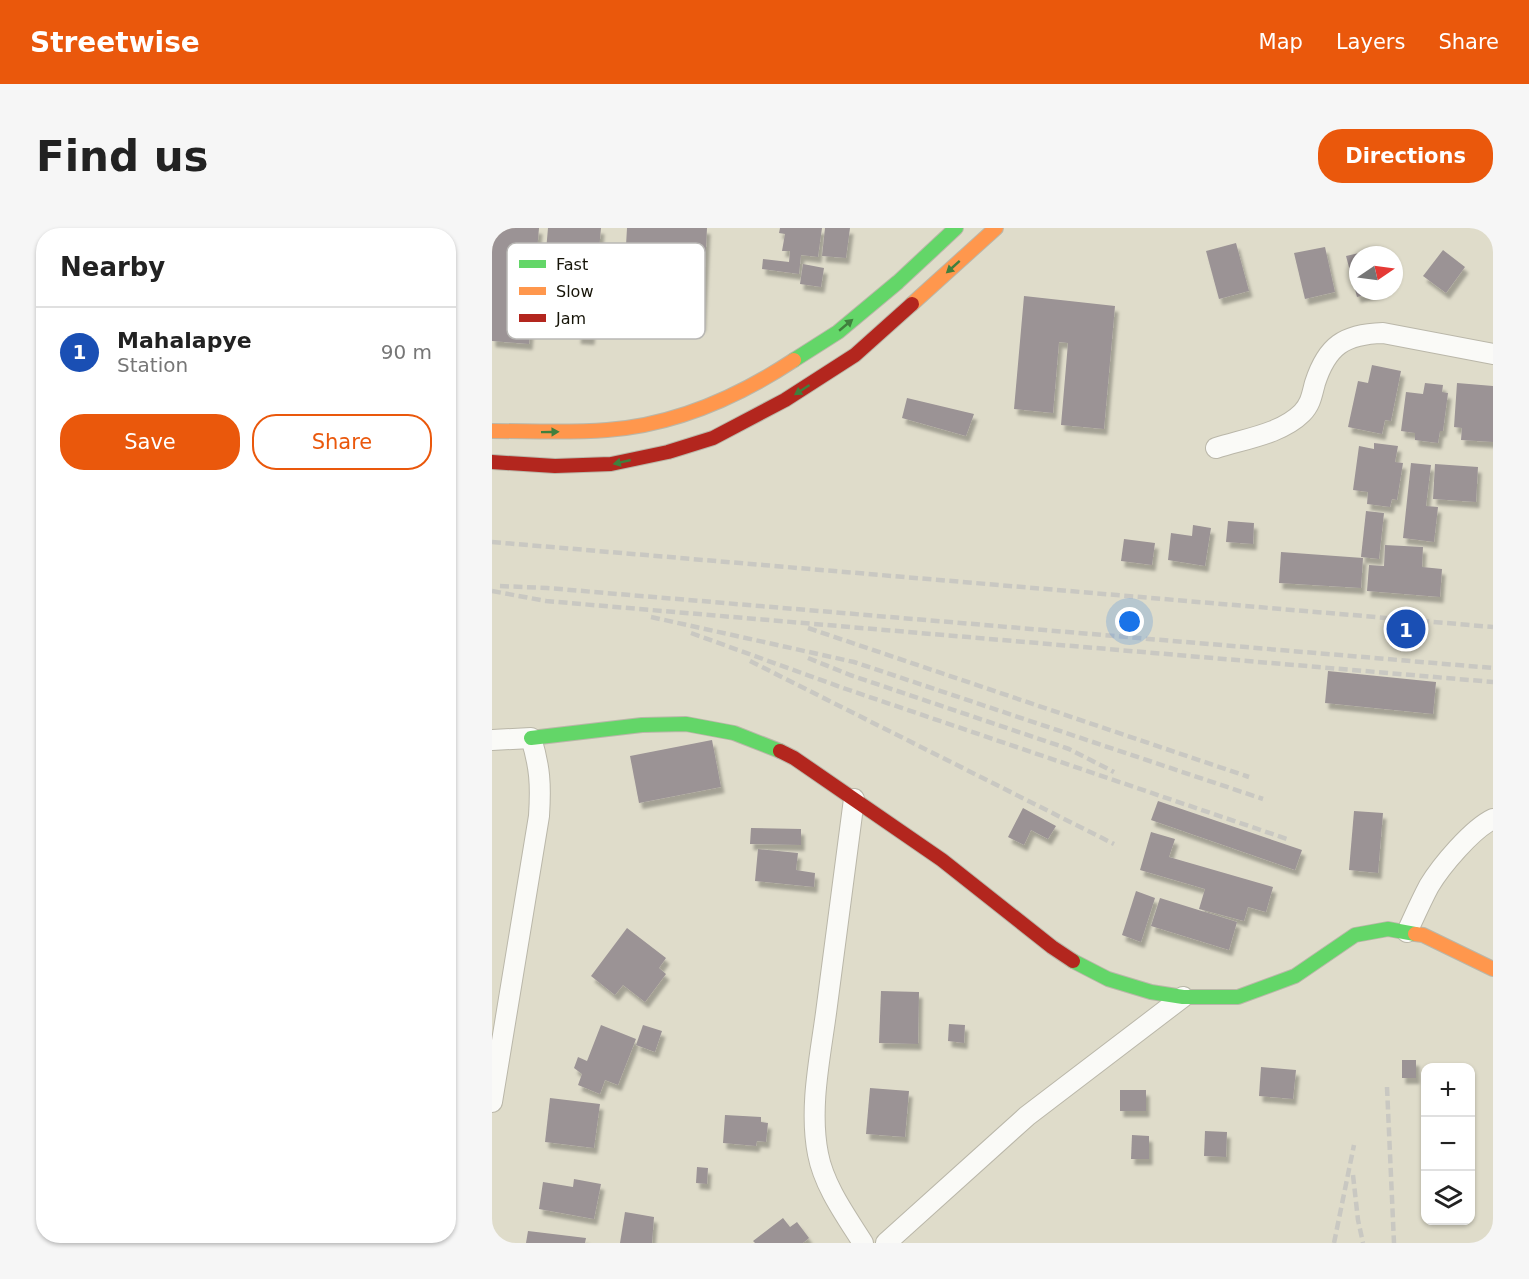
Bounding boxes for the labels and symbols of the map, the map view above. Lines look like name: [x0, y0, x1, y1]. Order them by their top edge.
legend: [507, 243, 705, 339]
north arrow: [1349, 246, 1403, 300]
text: Fast: [556, 255, 588, 274]
one-way arrow: [945, 260, 960, 274]
text: Slow: [556, 282, 593, 301]
text: Jam: [555, 309, 586, 328]
one-way arrow: [838, 319, 854, 332]
one-way arrow: [794, 384, 810, 396]
one-way arrow: [541, 427, 560, 437]
one-way arrow: [612, 458, 631, 467]
pin: 1: [1386, 606, 1426, 652]
your location: [1115, 607, 1144, 636]

